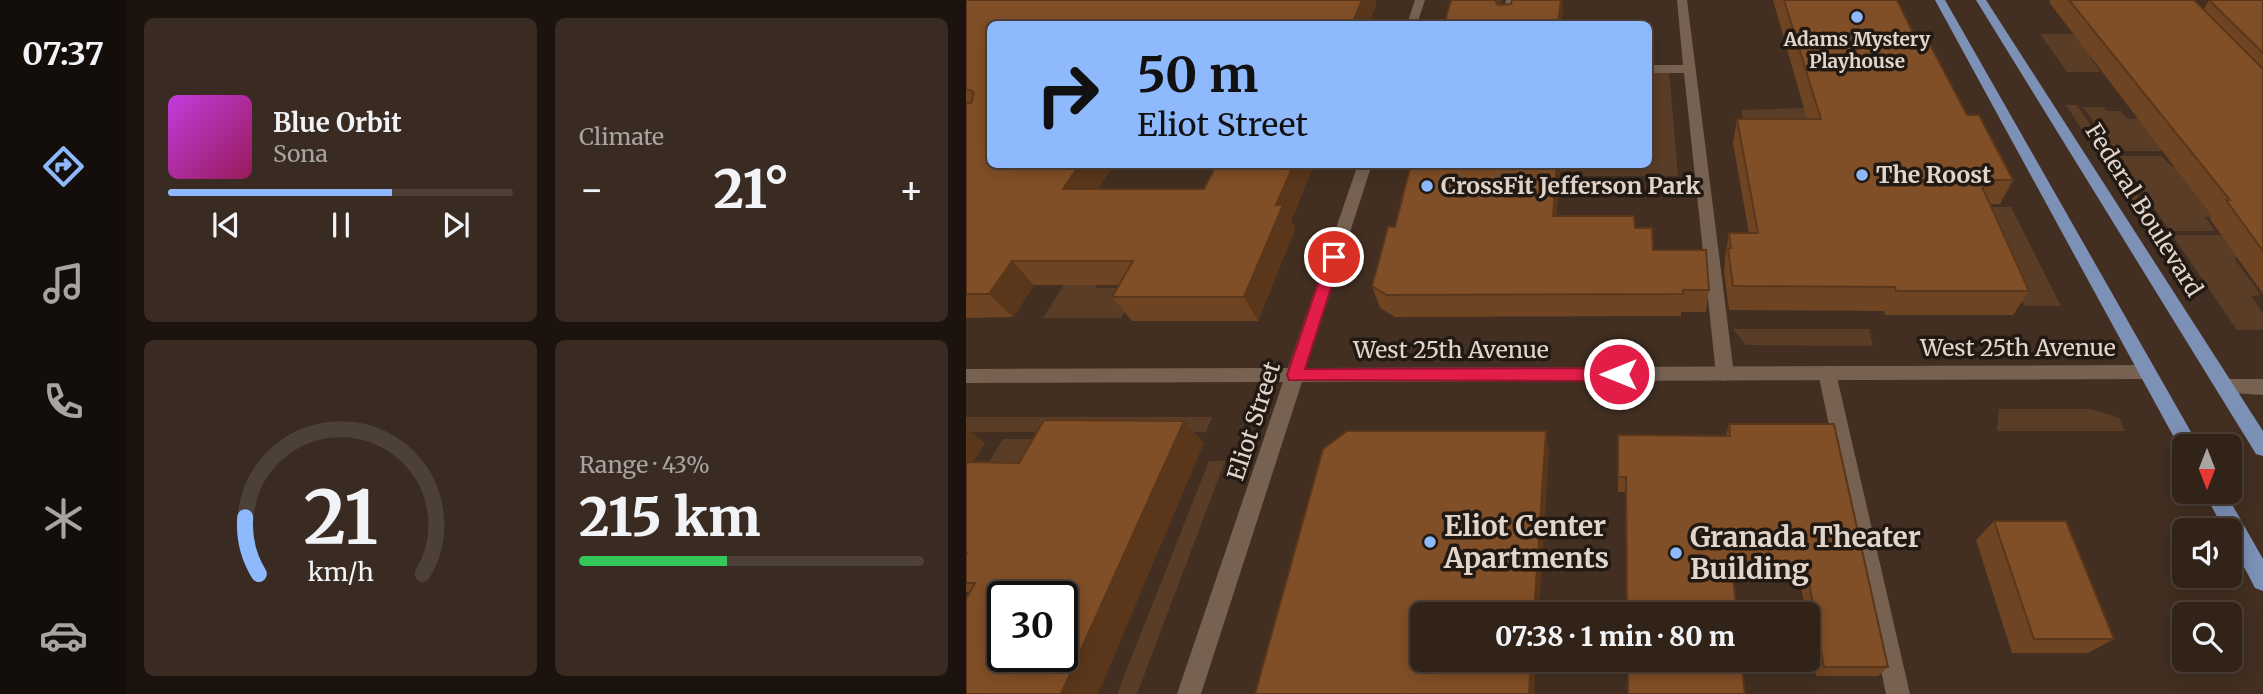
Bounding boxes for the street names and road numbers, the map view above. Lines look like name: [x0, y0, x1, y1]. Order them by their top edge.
street label: Federal Boulevard: [2080, 118, 2209, 302]
street label: West 25th Avenue: [1919, 333, 2116, 362]
street label: West 25th Avenue: [1352, 335, 1549, 364]
street label: Eliot Street: [1221, 358, 1286, 484]

